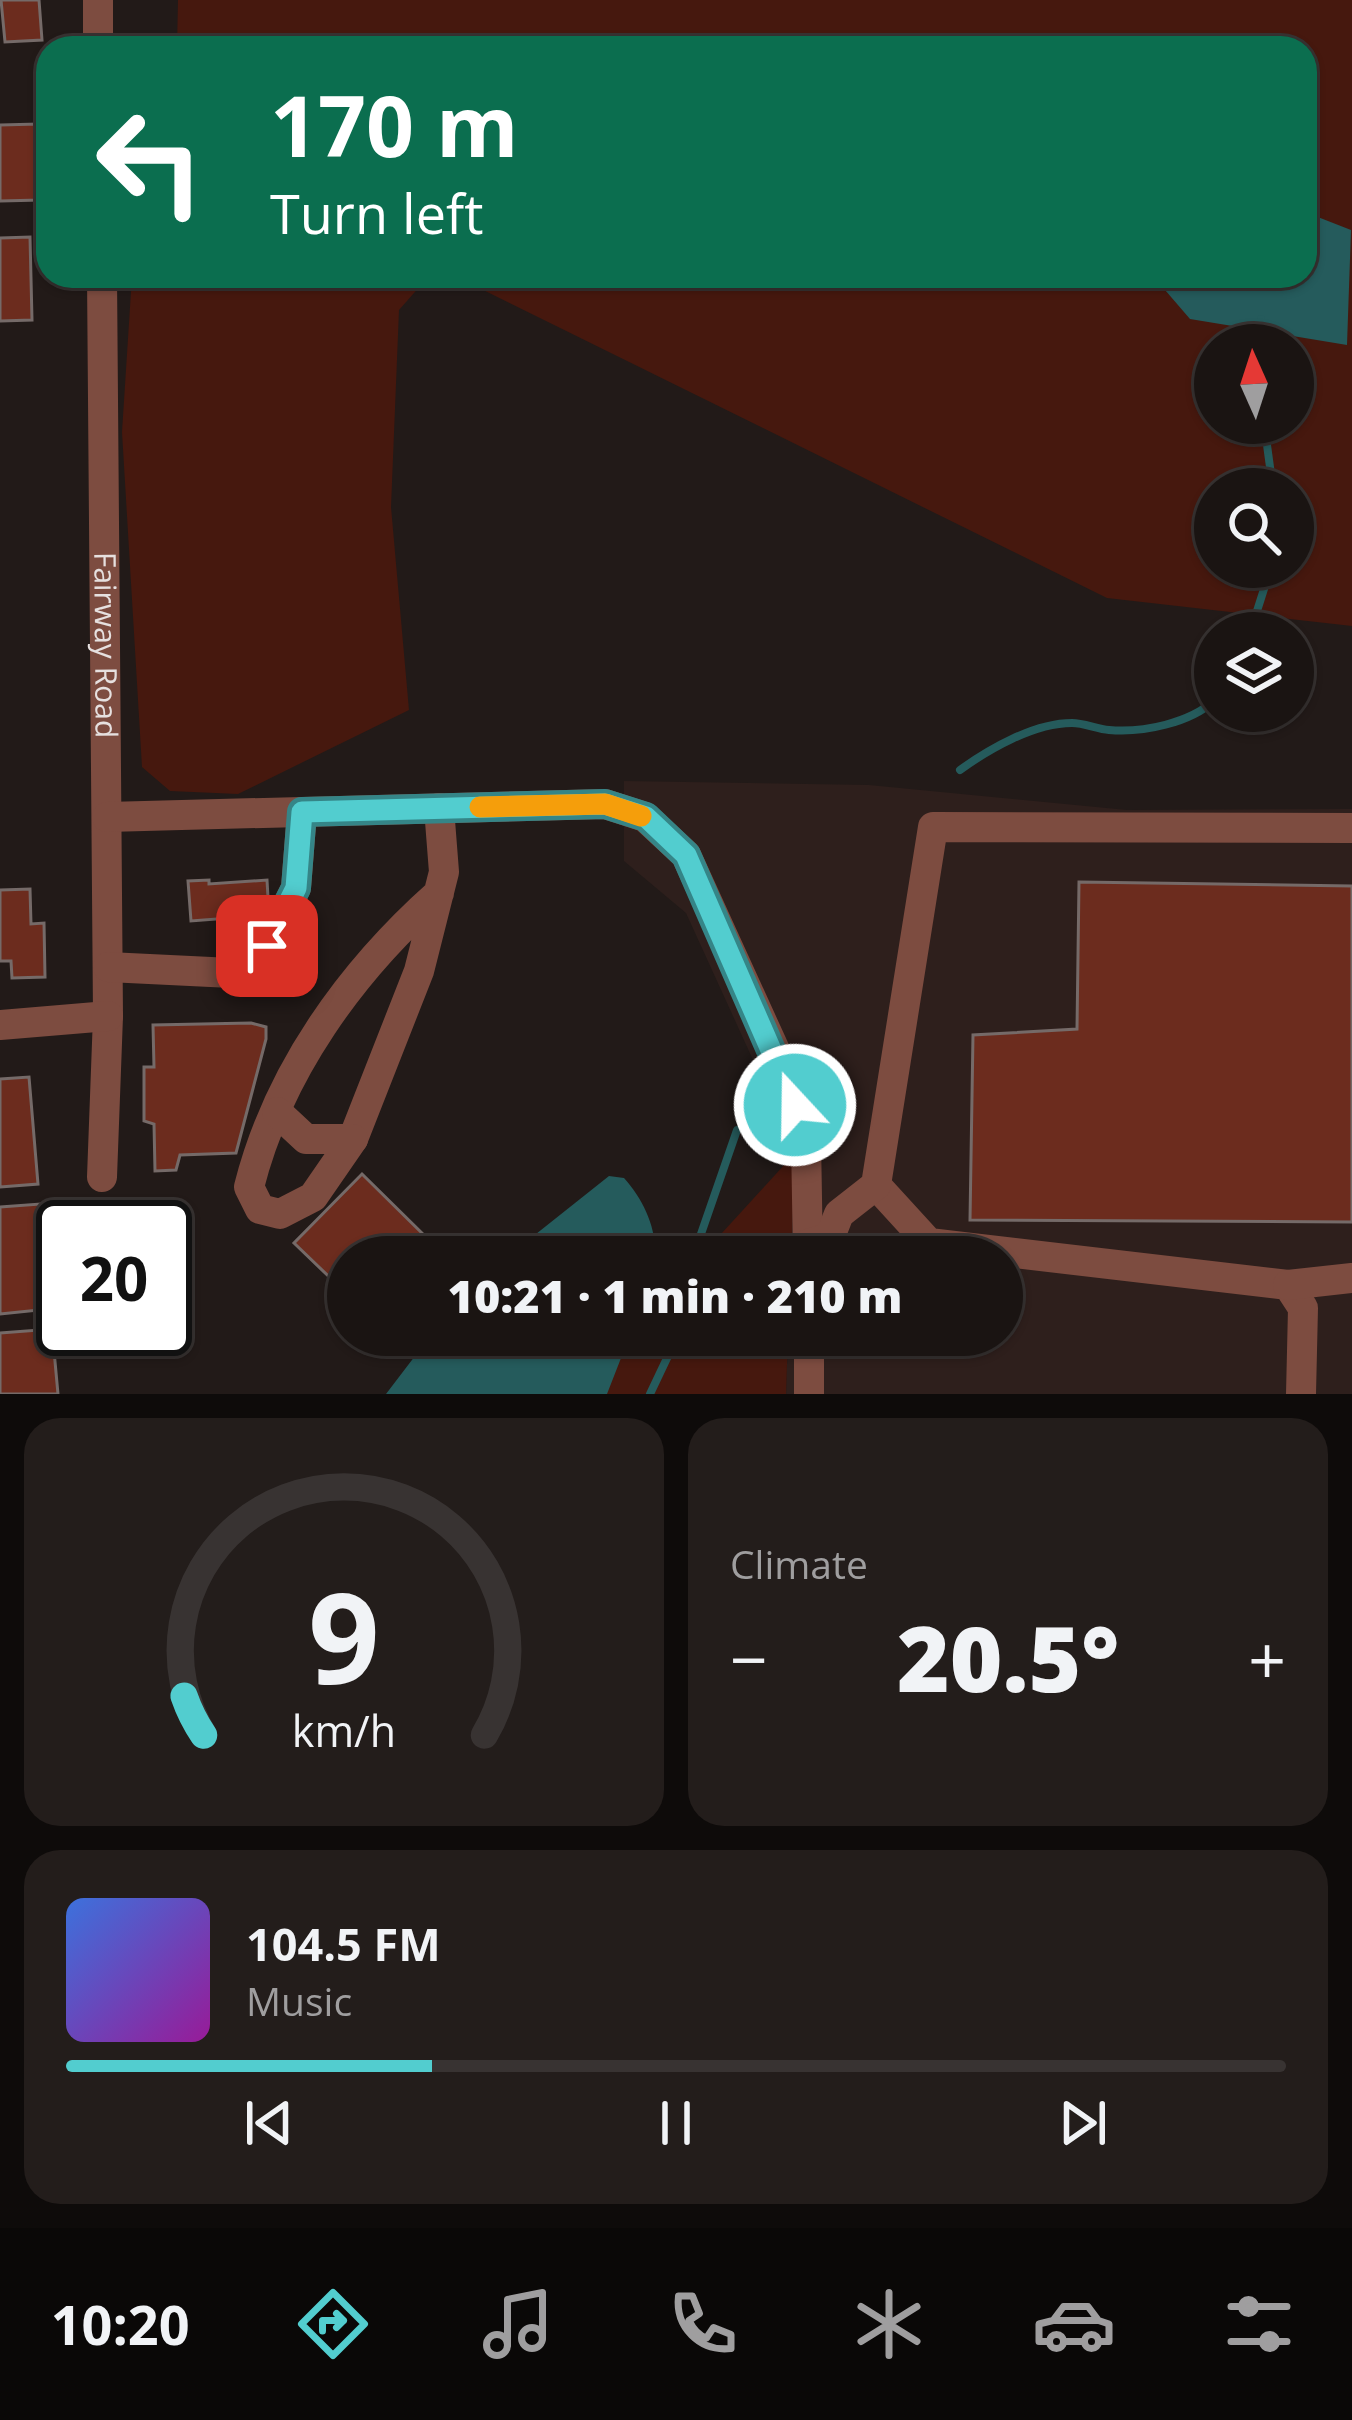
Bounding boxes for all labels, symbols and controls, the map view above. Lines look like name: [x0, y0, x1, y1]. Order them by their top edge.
text: 170 m: [270, 67, 518, 182]
icon: left: [72, 84, 228, 240]
text: Turn left: [270, 176, 483, 250]
north arrow: [1194, 324, 1314, 444]
map controls: [1194, 324, 1314, 732]
button: search: [1194, 468, 1314, 588]
street label: Fairway Road: [85, 552, 128, 738]
button: layers: [1194, 612, 1314, 732]
pin: [216, 895, 318, 997]
icon: arrive: [234, 913, 300, 979]
position arrow: [732, 1042, 858, 1168]
speed limit sign: 20: [36, 1200, 192, 1356]
text: 10:21 · 1 min · 210 m: [448, 1265, 902, 1326]
text: Climate: [730, 1537, 868, 1590]
text: 9: [308, 1551, 380, 1721]
text: 20.5°: [897, 1596, 1119, 1718]
text: −: [730, 1613, 768, 1703]
text: +: [1248, 1613, 1286, 1703]
text: km/h: [292, 1701, 396, 1760]
text: 104.5 FM: [246, 1913, 441, 1974]
text: Music: [246, 1974, 352, 2027]
icon: previous: [236, 2090, 302, 2156]
icon: pause: [643, 2090, 709, 2156]
icon: next: [1050, 2090, 1116, 2156]
icon: directions: [291, 2282, 375, 2366]
icon: music: [476, 2282, 560, 2366]
icon: phone: [661, 2282, 745, 2366]
icon: climate: [847, 2282, 931, 2366]
icon: car: [1032, 2282, 1116, 2366]
icon: filters: [1217, 2282, 1301, 2366]
text: 10:20: [51, 2287, 190, 2361]

